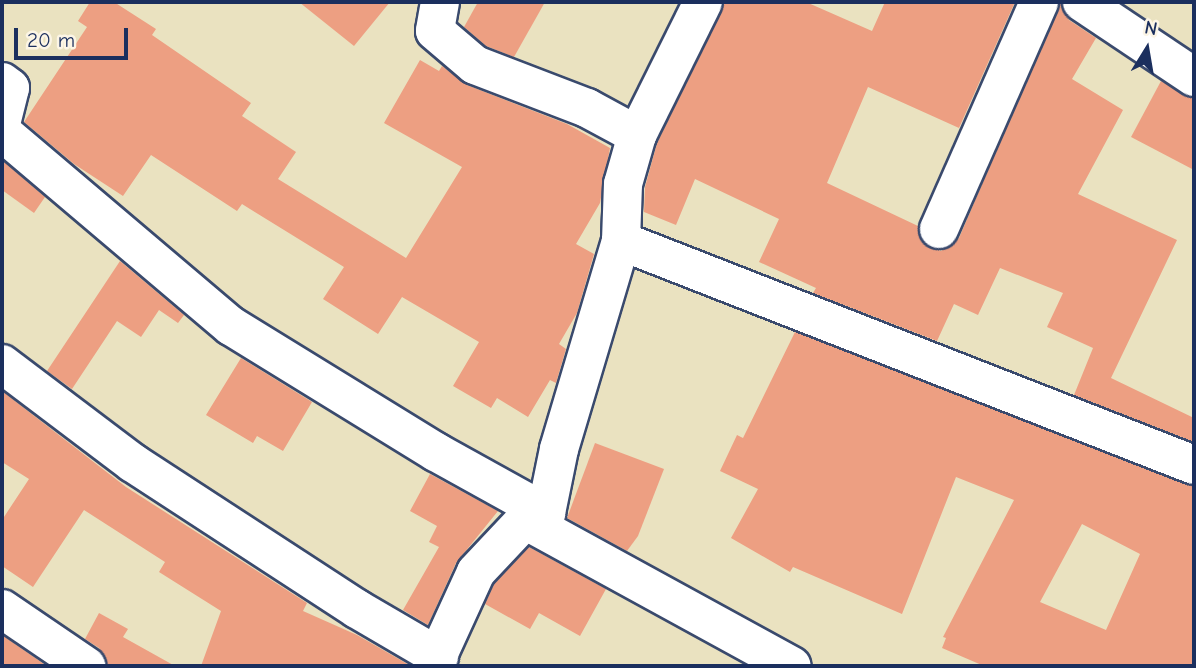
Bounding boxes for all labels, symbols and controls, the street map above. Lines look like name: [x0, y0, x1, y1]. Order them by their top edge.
scale bar: [18, 14, 131, 58]
north arrow: [1112, 14, 1182, 84]
text: N: [1143, 16, 1159, 40]
text: 20 m: [27, 28, 75, 52]

